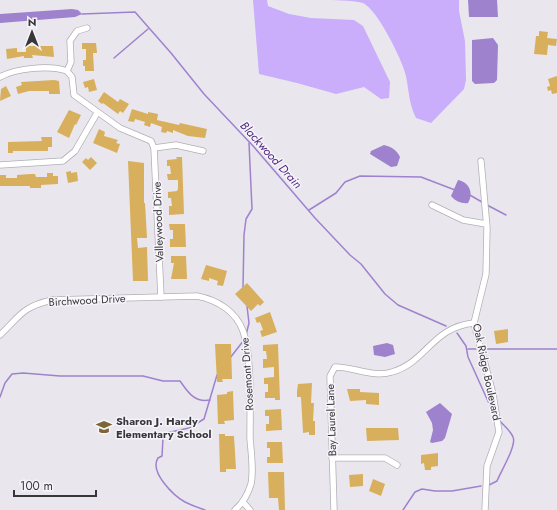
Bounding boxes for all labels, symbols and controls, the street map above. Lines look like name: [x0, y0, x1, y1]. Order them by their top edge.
north arrow: [12, 12, 52, 52]
text: N: [28, 14, 36, 30]
water label: Blackwood Drain: [236, 117, 306, 193]
street label: Valleywood Drive: [149, 181, 167, 263]
street label: Birchwood Drive: [48, 290, 126, 310]
street label: Oak Ridge Boulevard: [469, 322, 505, 422]
street label: Rosemont Drive: [236, 337, 258, 411]
street label: Bay Laurel Lane: [322, 383, 340, 456]
place label: Sharon J. Hardy Elementary School: [116, 413, 211, 442]
school or university icon: Sharon J. Hardy Elementary School: [95, 418, 113, 436]
scale bar: [14, 472, 96, 498]
text: 100 m: [20, 477, 53, 495]

